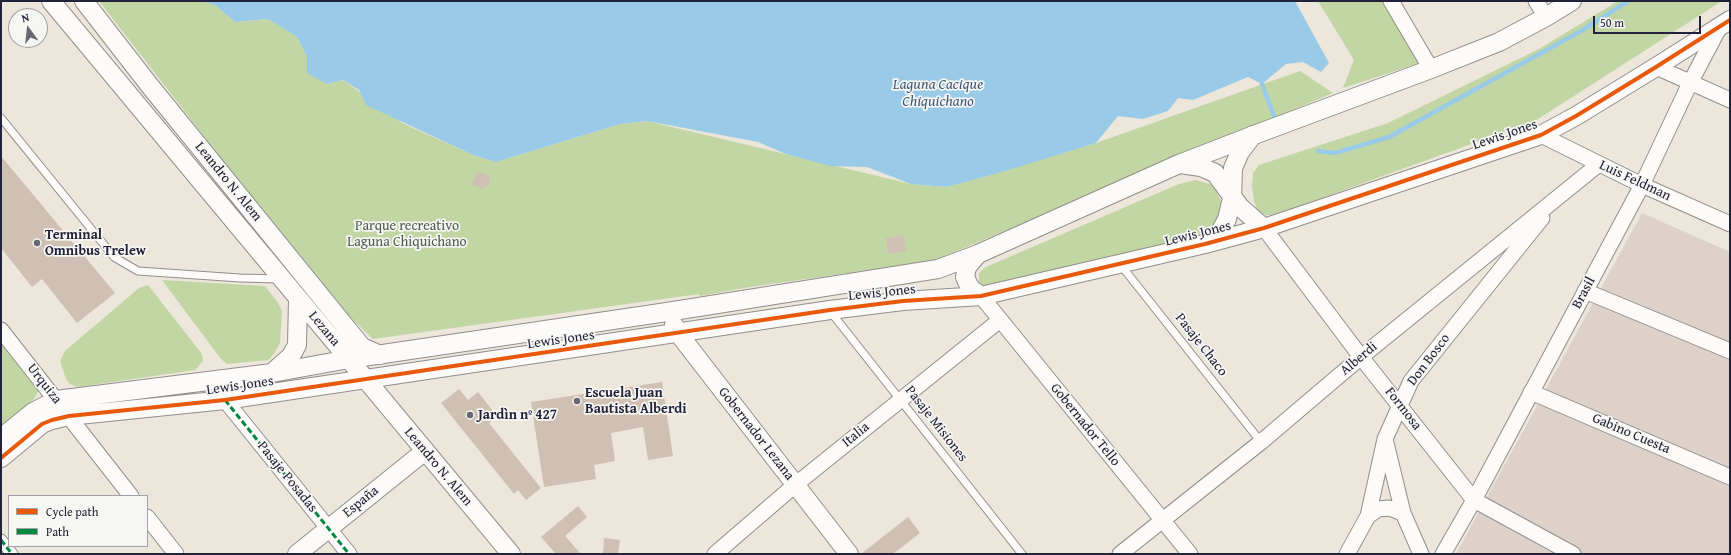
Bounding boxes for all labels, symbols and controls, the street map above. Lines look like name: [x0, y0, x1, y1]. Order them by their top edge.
north arrow: [8, 8, 48, 48]
scale bar: [1595, 8, 1703, 34]
text: N: [20, 9, 31, 26]
text: 50 m: [1600, 14, 1624, 31]
water label: Laguna Cacique Chiquichano: [893, 76, 983, 111]
street label: Lewis Jones: [1470, 116, 1540, 154]
street label: Leandro N. Alem: [191, 139, 265, 225]
street label: Luis Feldman: [1596, 157, 1674, 205]
park label: Parque recreativo Laguna Chiquichano: [347, 218, 467, 250]
street label: Lewis Jones: [1163, 218, 1233, 250]
place label: Terminal Omnibus Trelew: [45, 227, 146, 260]
marker: Terminal Omnibus Trelew: [32, 238, 42, 248]
street label: Brasil: [1569, 274, 1599, 312]
street label: Lewis Jones: [848, 281, 916, 305]
street label: Lezana: [305, 308, 343, 350]
street label: Pasaje Chaco: [1171, 310, 1231, 380]
street label: Lewis Jones: [526, 327, 596, 353]
street label: Don Bosco: [1404, 331, 1454, 389]
street label: Alberdi: [1337, 339, 1381, 379]
street label: Urquiza: [23, 361, 65, 407]
street label: Lewis Jones: [205, 373, 275, 399]
street label: Gobernador Tello: [1046, 380, 1124, 470]
street label: Pasaje Misiones: [901, 383, 971, 465]
street label: Gobernador Lezana: [714, 384, 798, 484]
street label: Formosa: [1381, 384, 1425, 434]
place label: Escuela Juan Bautista Alberdi: [585, 385, 687, 418]
marker: Escuela Juan Bautista Alberdi: [572, 396, 582, 406]
place label: Jardìn nº 427: [478, 407, 557, 423]
marker: Jardìn nº 427: [465, 410, 475, 420]
street label: Gabino Cuesta: [1590, 410, 1672, 458]
street label: Italia: [839, 419, 873, 451]
street label: Leandro N. Alem: [400, 424, 476, 510]
street label: Pasaje Posadas: [253, 438, 321, 516]
street label: España: [340, 482, 382, 522]
legend: [8, 495, 148, 547]
text: Cycle path: [46, 503, 98, 520]
text: Path: [46, 523, 69, 540]

